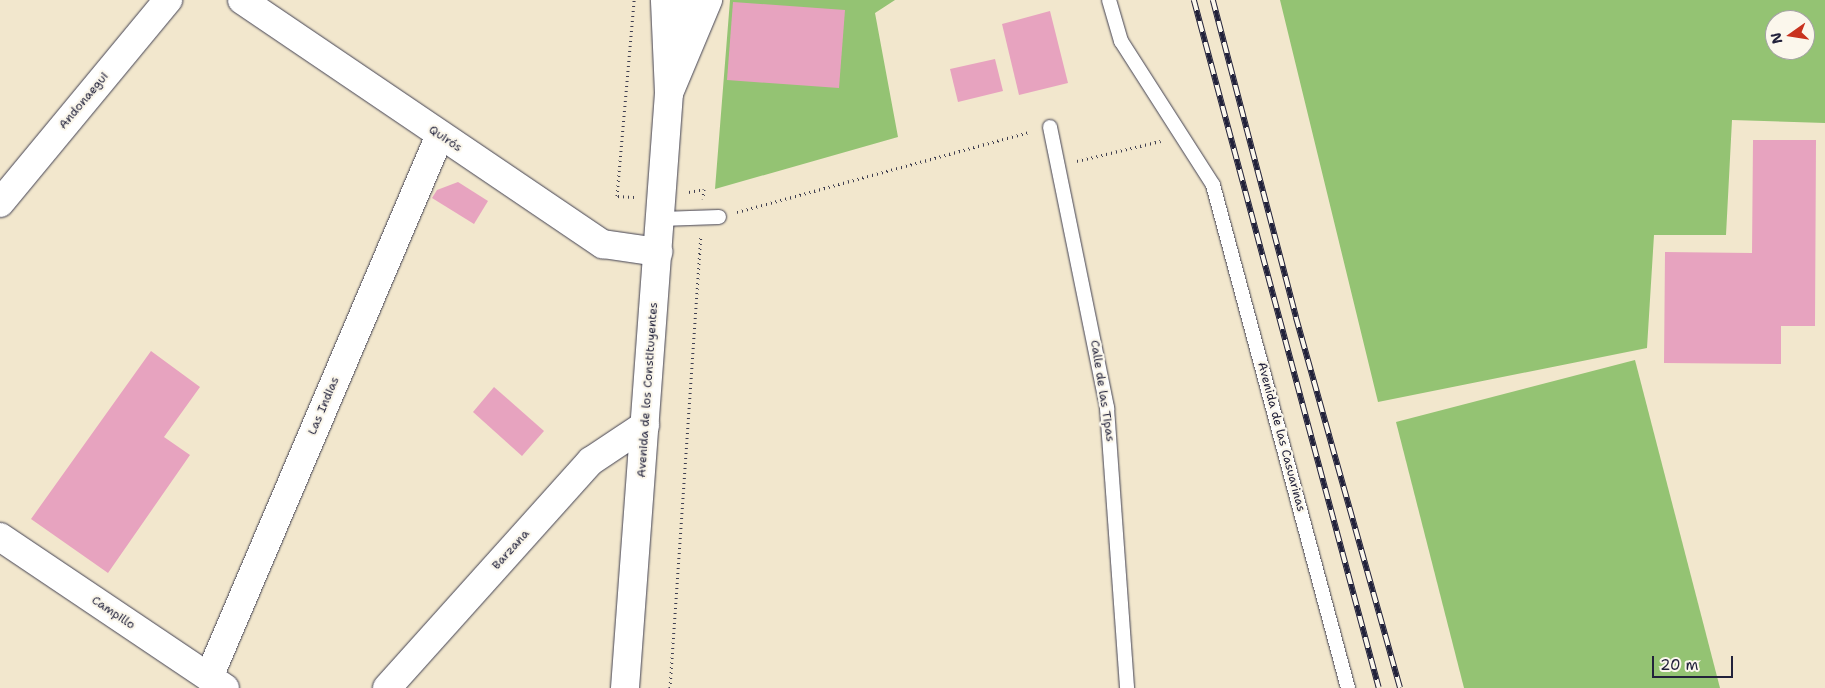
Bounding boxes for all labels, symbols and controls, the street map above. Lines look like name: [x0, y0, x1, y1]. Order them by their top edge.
north arrow: [1765, 10, 1815, 60]
text: N: [1766, 31, 1786, 46]
street label: Andonaegui: [56, 70, 112, 132]
street label: Quirós: [426, 123, 464, 155]
street label: Avenida de los Constituyentes: [635, 302, 661, 478]
street label: Calle de las Tipas: [1087, 339, 1117, 443]
street label: Avenida de las Casuarinas: [1254, 361, 1308, 513]
street label: Las Indias: [305, 375, 343, 437]
street label: Barzana: [489, 527, 533, 573]
street label: Campillo: [89, 593, 137, 633]
scale bar: [1655, 646, 1736, 678]
text: 20 m: [1660, 655, 1699, 675]

